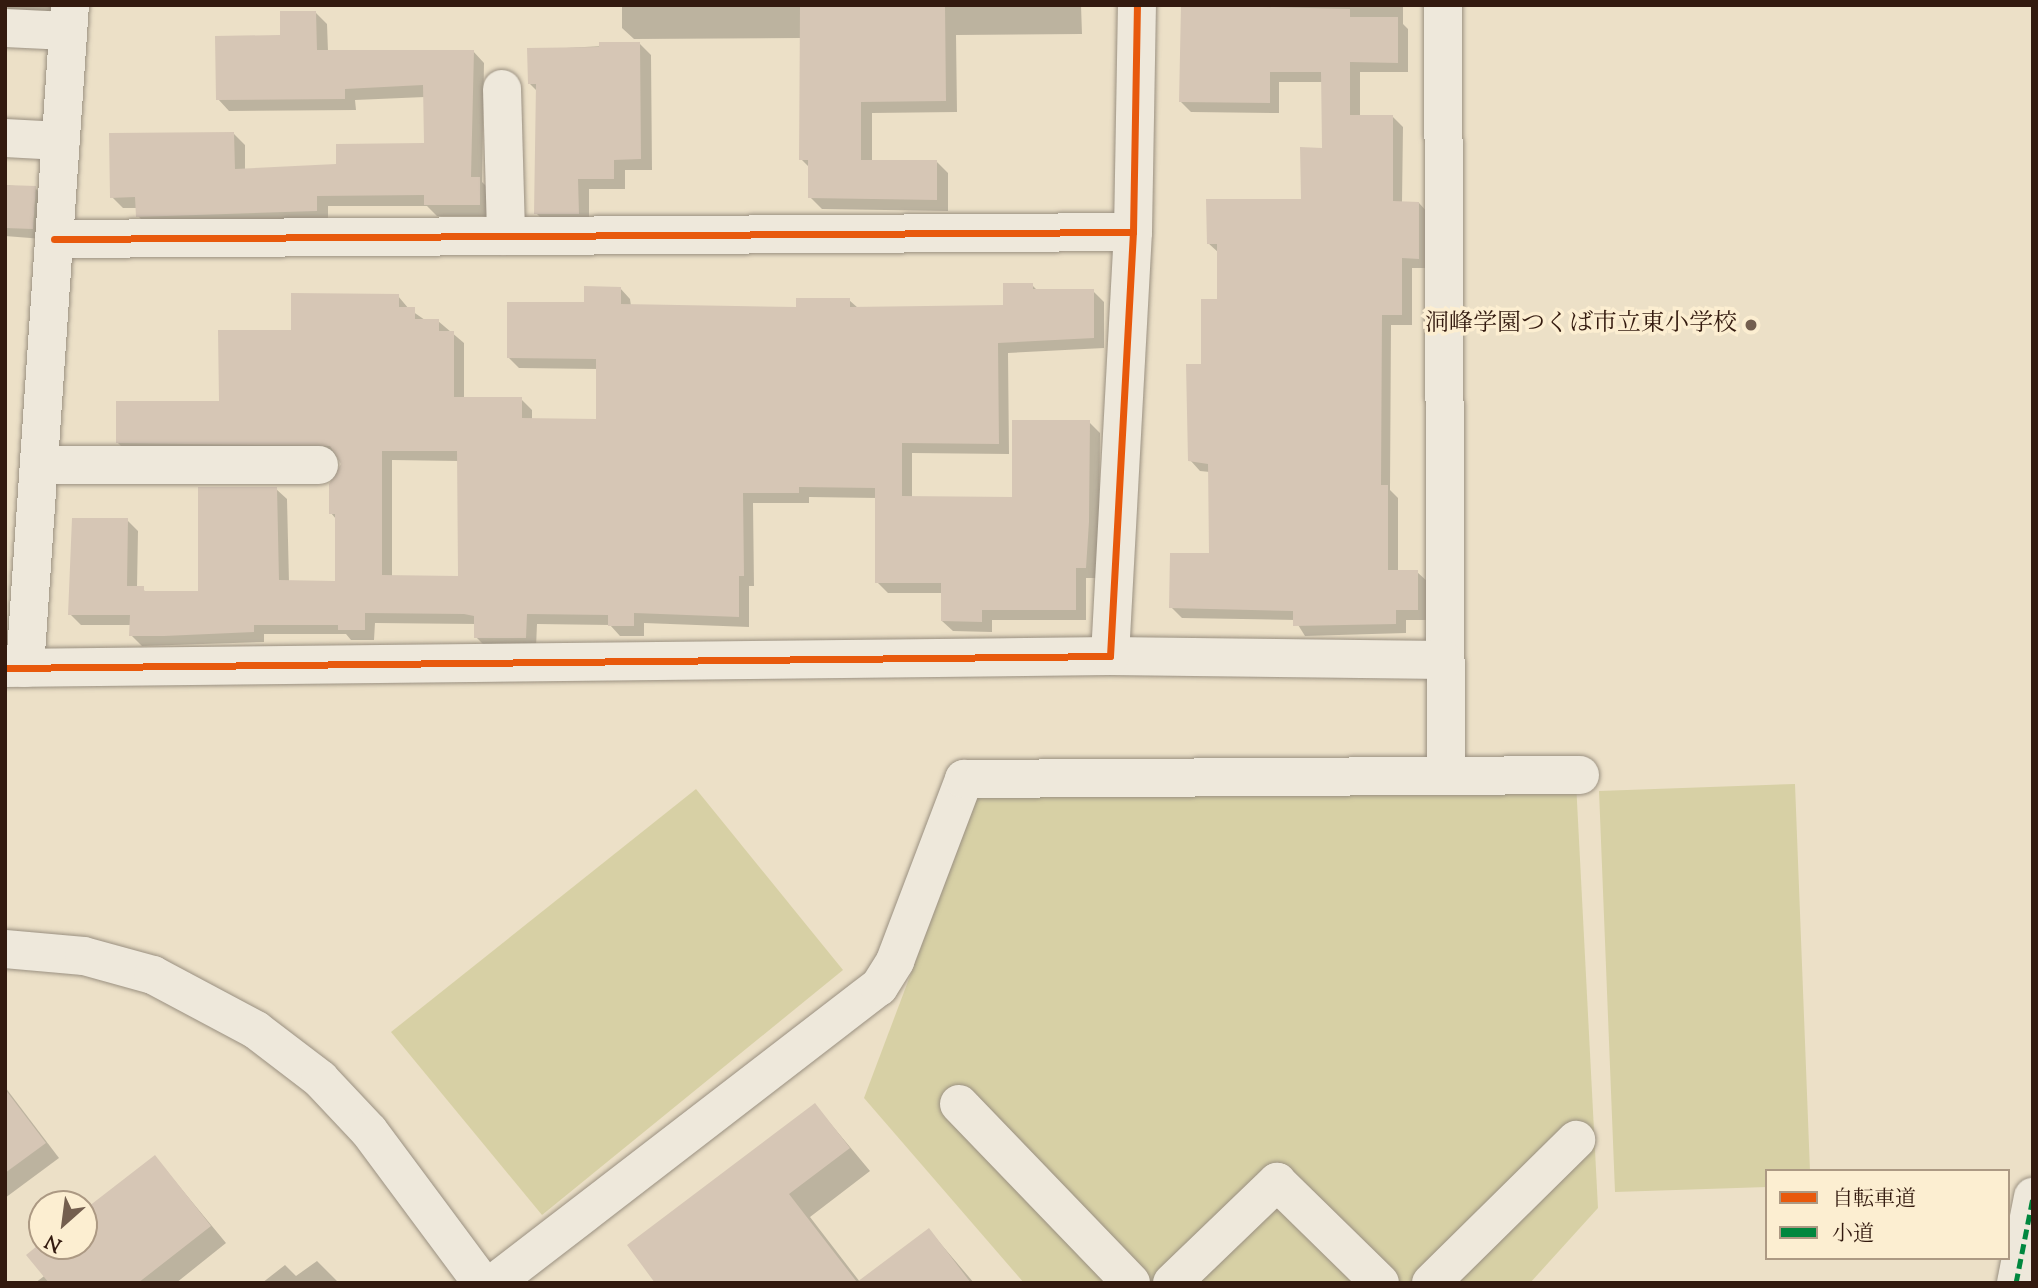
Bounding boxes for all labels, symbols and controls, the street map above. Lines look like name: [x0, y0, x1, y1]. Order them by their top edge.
place label: 洞峰学園つくば市立東小学校: [1425, 311, 1737, 339]
marker: 洞峰学園つくば市立東小学校: [1743, 317, 1759, 333]
legend: [1765, 1169, 2010, 1260]
text: 自転車道: [1832, 1185, 1916, 1215]
north arrow: [28, 1190, 98, 1260]
text: 小道: [1832, 1220, 1874, 1250]
text: N: [41, 1227, 67, 1258]

